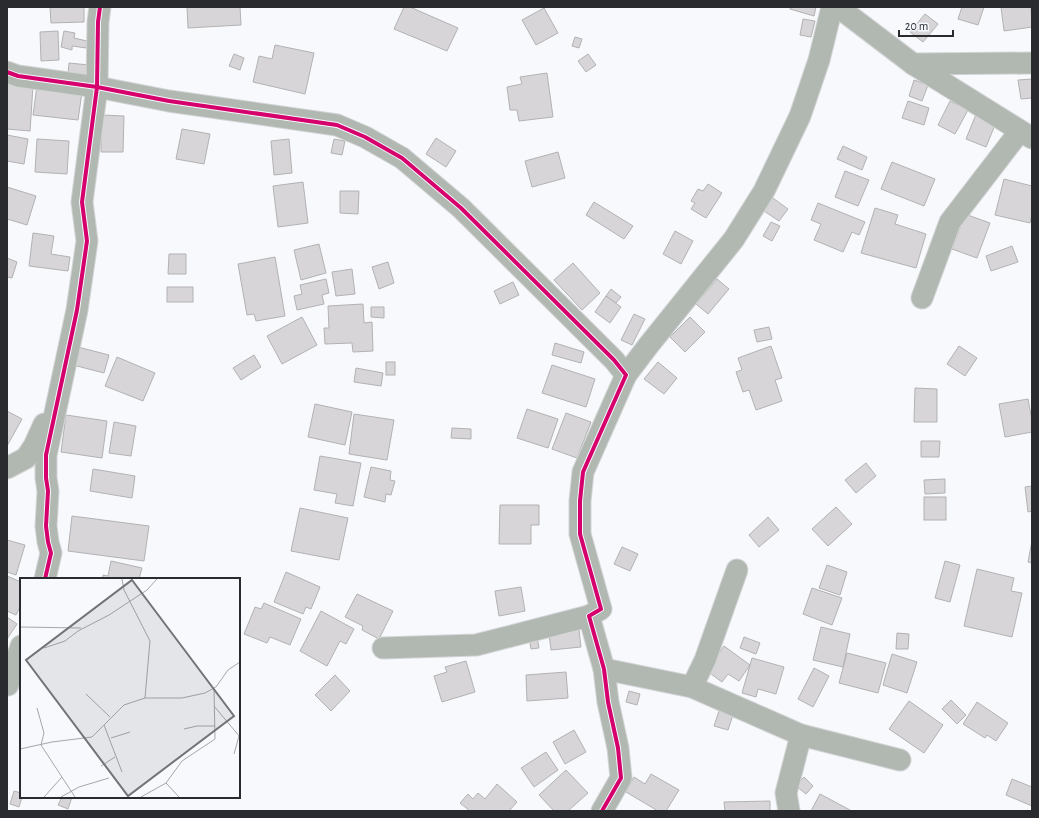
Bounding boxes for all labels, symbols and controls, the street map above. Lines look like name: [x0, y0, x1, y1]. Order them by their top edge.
scale bar: [899, 12, 953, 38]
text: 20 m: [905, 20, 928, 32]
inset map: [20, 578, 240, 798]

